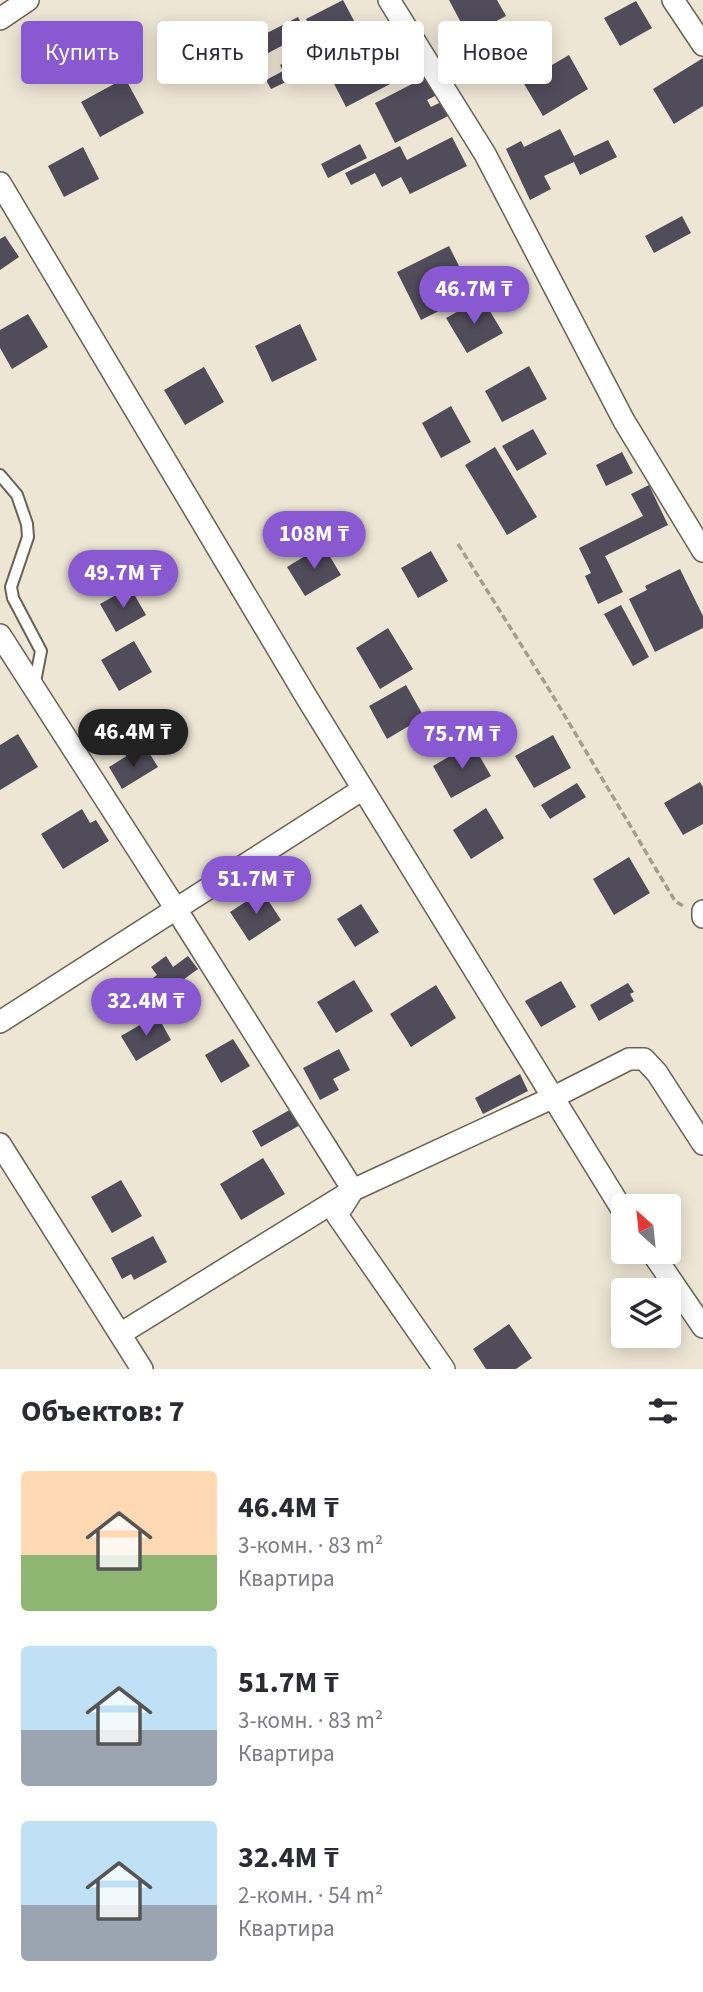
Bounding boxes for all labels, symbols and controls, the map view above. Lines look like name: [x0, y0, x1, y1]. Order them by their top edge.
chip: Купить: [21, 21, 143, 84]
chip: Снять: [157, 21, 268, 84]
chip: Фильтры: [282, 21, 424, 84]
chip: Новое: [438, 21, 552, 84]
pin: 46.7M ₸: [409, 266, 539, 326]
text: 46.7M ₸: [435, 272, 513, 305]
pin: 108M ₸: [257, 512, 371, 571]
text: 108M ₸: [279, 517, 349, 550]
pin: 49.7M ₸: [58, 550, 188, 610]
text: 49.7M ₸: [84, 556, 162, 589]
pin: 46.4M ₸: [68, 710, 198, 769]
pin: 75.7M ₸: [397, 712, 527, 771]
text: 46.4M ₸: [94, 715, 172, 748]
text: 75.7M ₸: [423, 717, 501, 750]
pin: 51.7M ₸: [191, 856, 321, 916]
text: 51.7M ₸: [217, 862, 295, 895]
pin: 32.4M ₸: [81, 978, 211, 1038]
text: 32.4M ₸: [107, 984, 185, 1017]
north arrow: [611, 1194, 681, 1264]
map controls: [611, 1194, 681, 1348]
button: layers: [611, 1278, 681, 1348]
text: Объектов: 7: [21, 1390, 185, 1433]
icon: filters: [644, 1392, 682, 1430]
text: 46.4M ₸: [238, 1486, 339, 1529]
icon: home: [77, 1499, 161, 1583]
text: 3-комн. · 83 m²: [238, 1529, 383, 1562]
text: Квартира: [238, 1562, 335, 1595]
text: 51.7M ₸: [238, 1661, 339, 1704]
icon: home: [77, 1674, 161, 1758]
text: 3-комн. · 83 m²: [238, 1704, 383, 1737]
text: Квартира: [238, 1737, 335, 1770]
text: 32.4M ₸: [238, 1836, 339, 1879]
icon: home: [77, 1849, 161, 1933]
text: 2-комн. · 54 m²: [238, 1879, 383, 1912]
text: Квартира: [238, 1912, 335, 1945]

